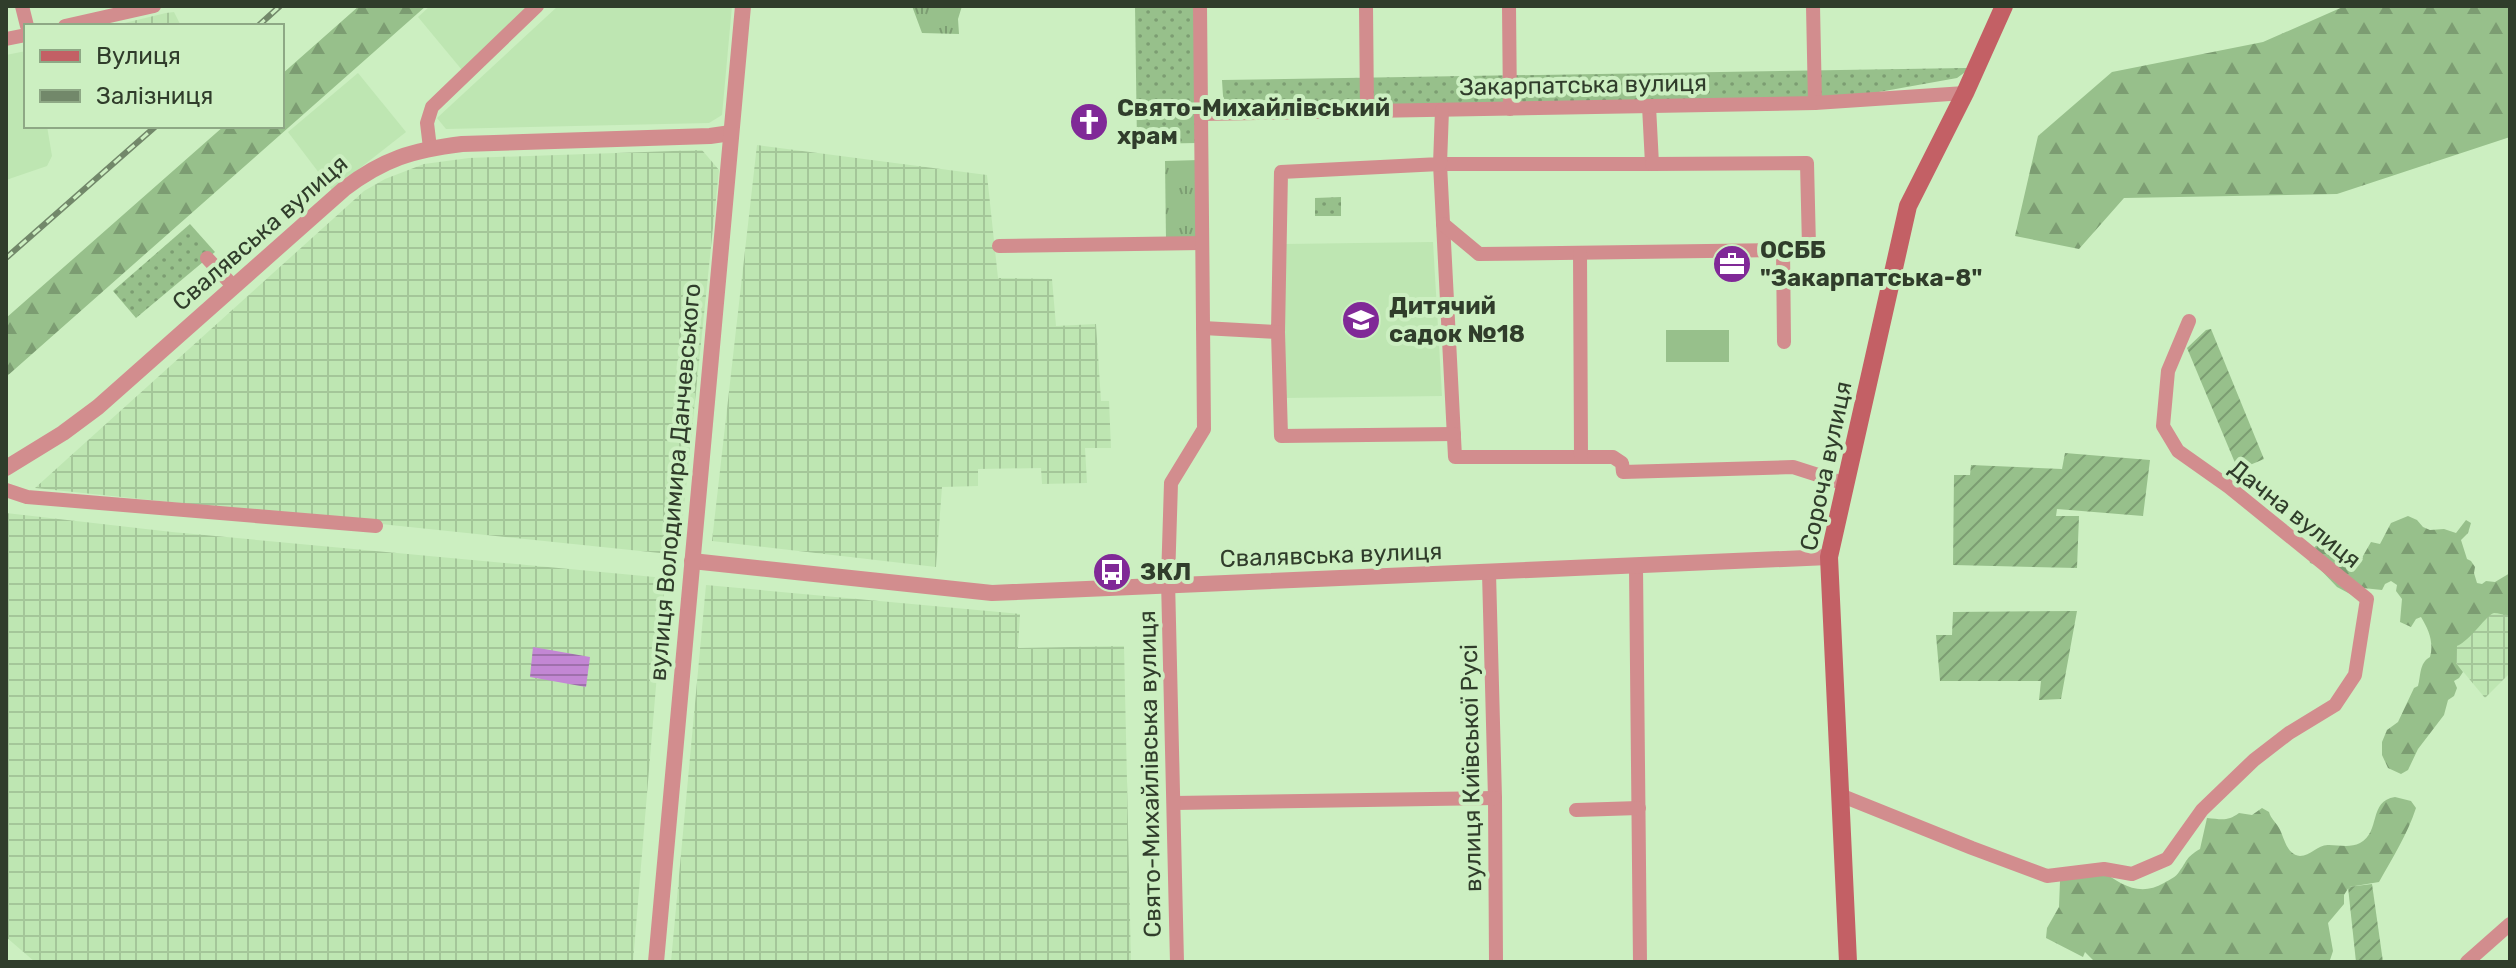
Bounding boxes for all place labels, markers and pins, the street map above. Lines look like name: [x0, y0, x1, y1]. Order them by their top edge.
place label: Свято-Михайлівський храм: [1117, 94, 1390, 150]
church icon: Свято-Михайлівський храм: [1068, 101, 1110, 143]
place label: ОСББ "Закарпатська-8": [1760, 236, 1982, 292]
office icon: ОСББ "Закарпатська-8": [1711, 243, 1753, 285]
place label: Дитячий садок №18: [1389, 292, 1525, 348]
school or university icon: Дитячий садок №18: [1340, 299, 1382, 341]
bus stop icon: ЗКЛ: [1091, 551, 1133, 593]
place label: ЗКЛ: [1140, 558, 1191, 586]

